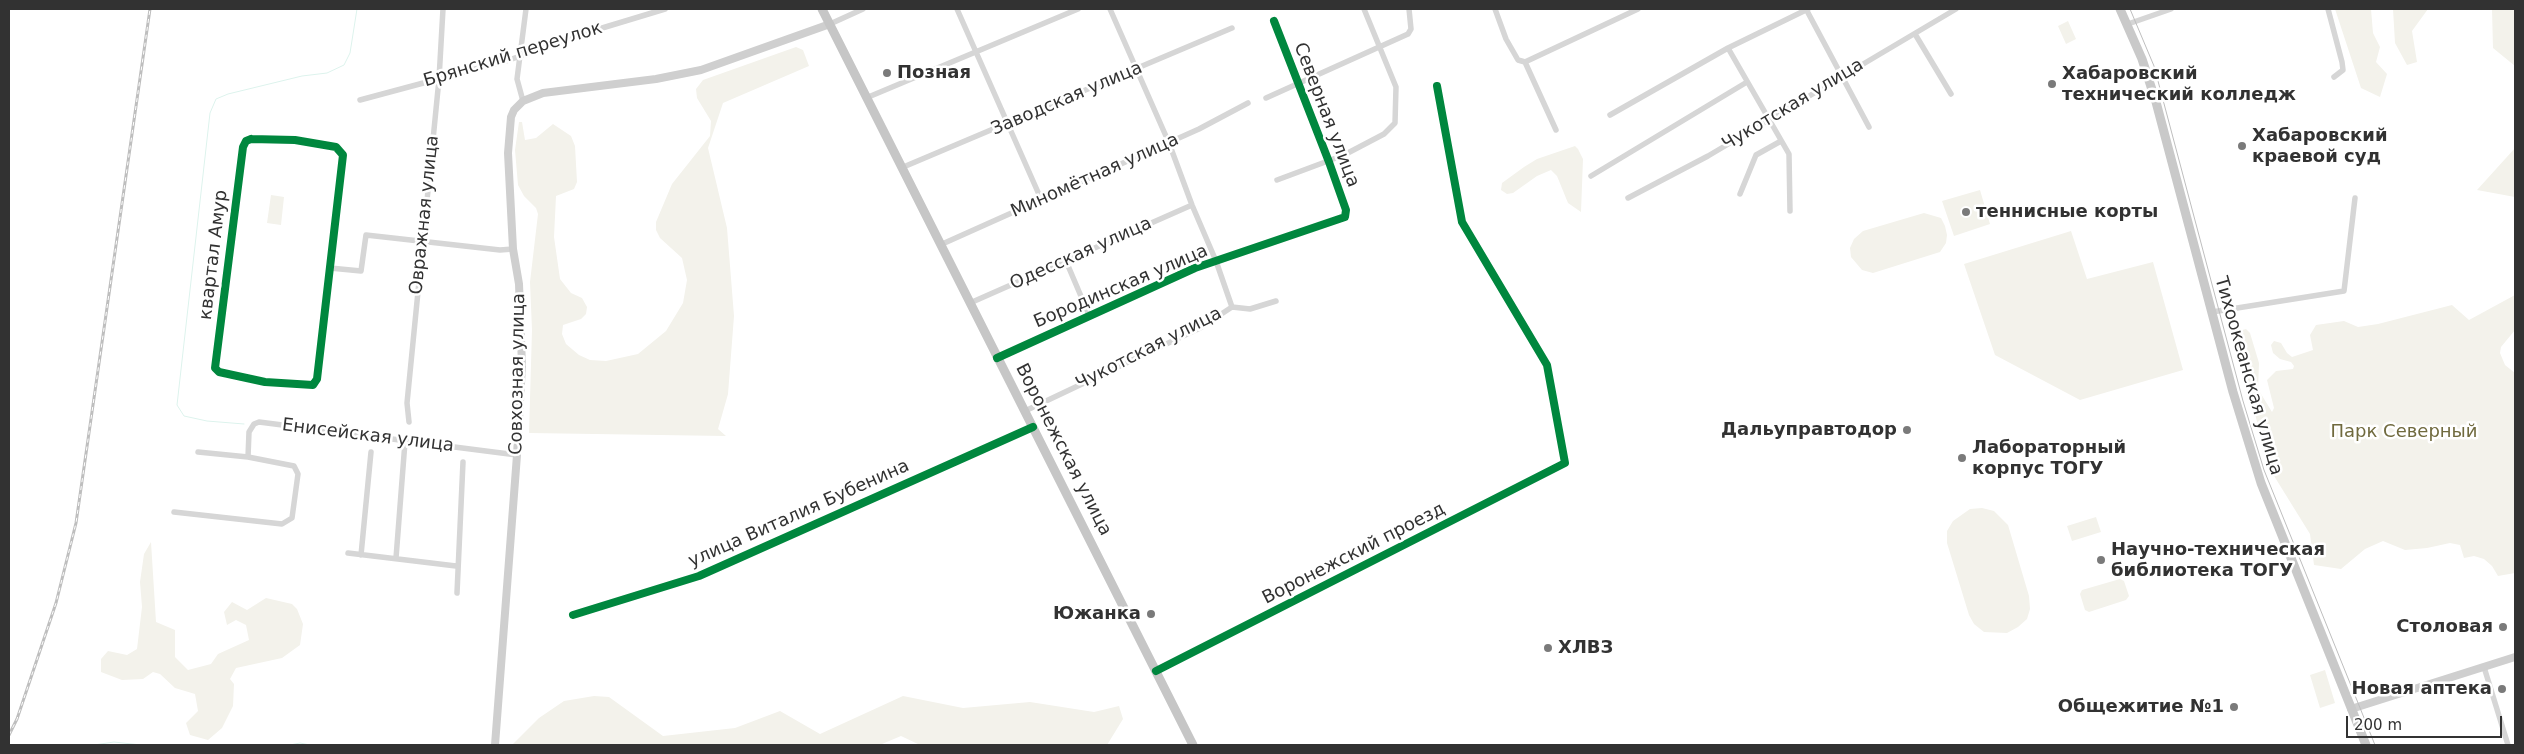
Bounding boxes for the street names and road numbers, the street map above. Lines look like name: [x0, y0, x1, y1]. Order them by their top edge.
street label: Брянский переулок: [421, 18, 605, 92]
street label: Северная улица: [1288, 40, 1364, 190]
street label: Чукотская улица: [1719, 54, 1867, 156]
street label: Заводская улица: [988, 57, 1146, 141]
street label: Миномётная улица: [1008, 129, 1182, 223]
street label: Овражная улица: [406, 134, 444, 296]
street label: квартал Амур: [195, 189, 233, 321]
street label: Одесская улица: [1007, 213, 1155, 295]
street label: Бородинская улица: [1031, 240, 1211, 334]
street label: Тихоокеанская улица: [2209, 274, 2287, 478]
street label: Совхозная улица: [506, 293, 530, 455]
street label: Чукотская улица: [1072, 303, 1226, 395]
street label: Воронежская улица: [1010, 360, 1116, 540]
street label: Енисейская улица: [281, 415, 455, 457]
street label: улица Виталия Бубенина: [685, 455, 913, 573]
street label: Воронежский проезд: [1259, 499, 1449, 609]

